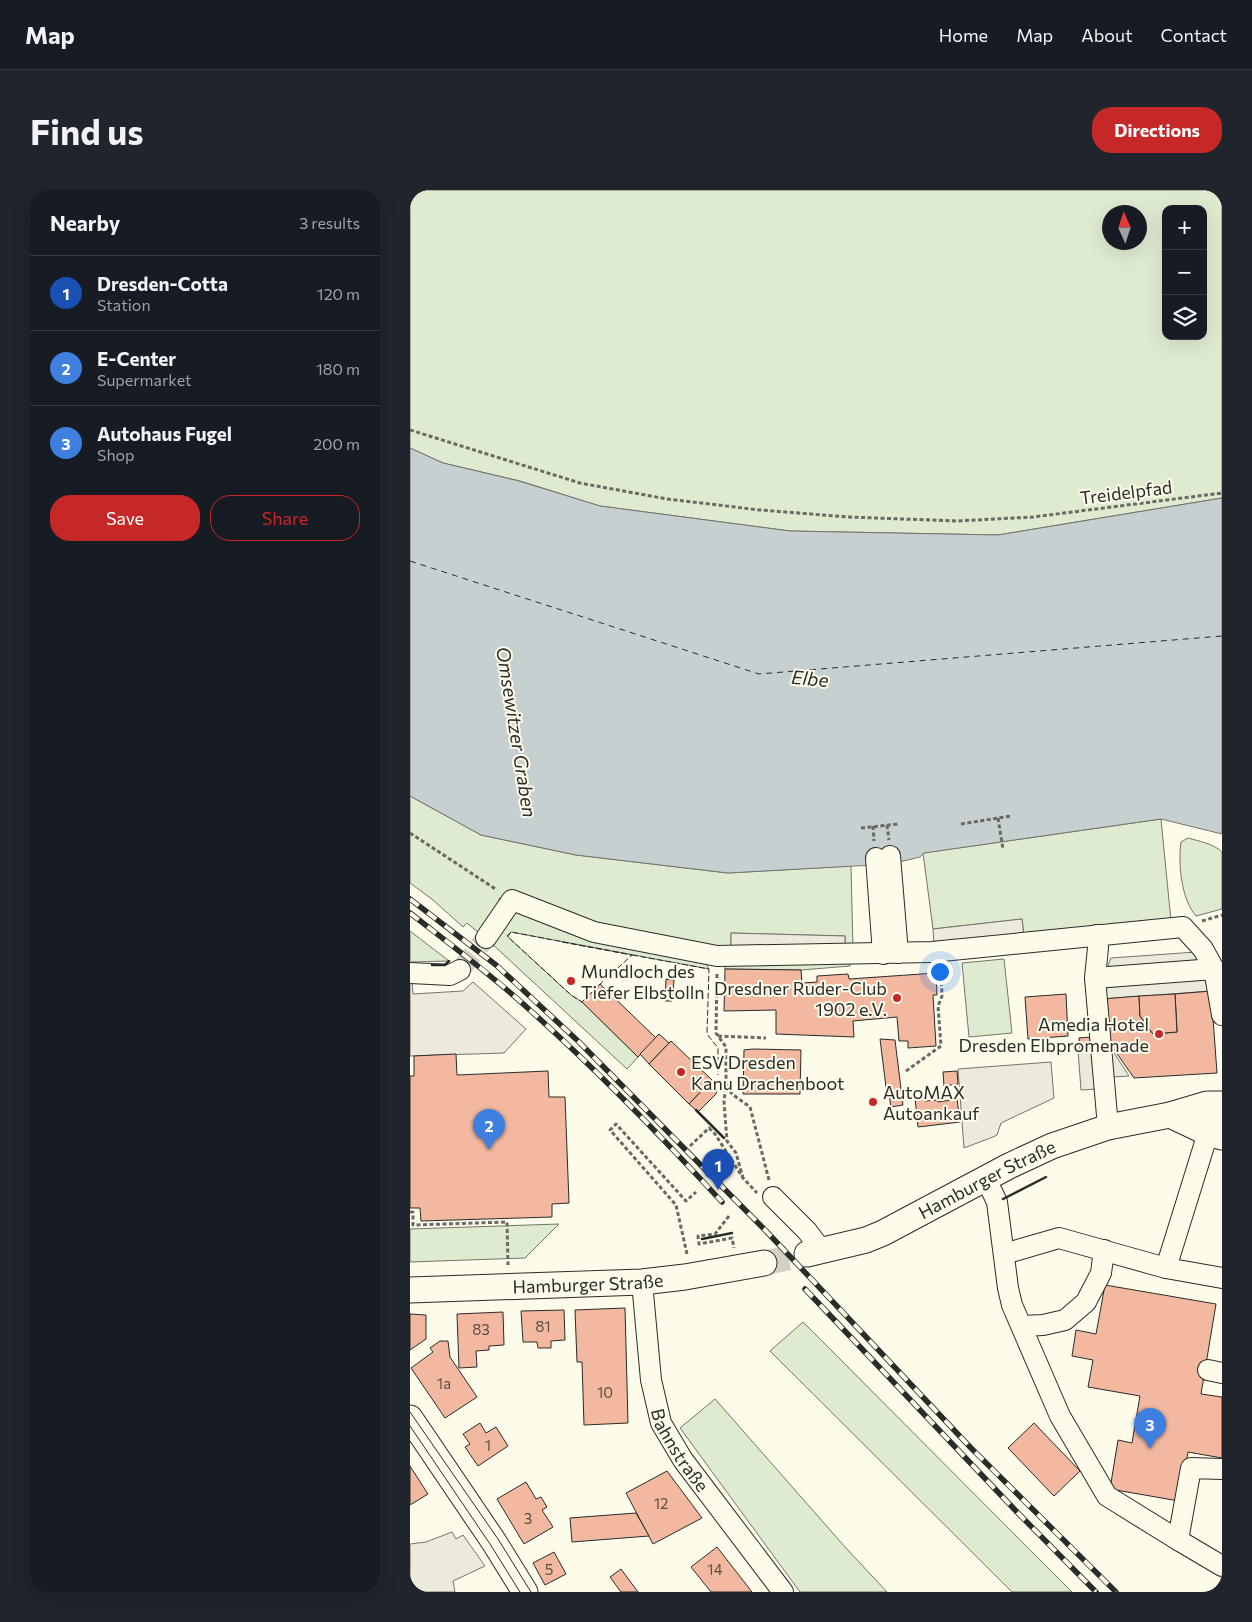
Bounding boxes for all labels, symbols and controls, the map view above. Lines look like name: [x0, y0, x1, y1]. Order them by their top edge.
text: Map: [25, 20, 75, 49]
text: Home: [939, 24, 988, 46]
text: Map: [1016, 24, 1053, 46]
text: About: [1081, 24, 1133, 46]
text: Contact: [1161, 24, 1227, 46]
button: Directions: [1092, 107, 1222, 153]
text: Find us: [30, 109, 144, 152]
north arrow: [1102, 205, 1147, 250]
map controls: [1162, 205, 1207, 340]
button: +: [1162, 205, 1207, 250]
text: Nearby: [50, 210, 120, 235]
text: 3 results: [299, 213, 360, 232]
button: −: [1162, 250, 1207, 295]
text: Dresden-Cotta: [97, 272, 228, 295]
text: 1: [62, 284, 70, 303]
text: 120 m: [317, 284, 360, 303]
text: Station: [97, 295, 151, 314]
button: layers: [1162, 295, 1207, 340]
text: E-Center: [97, 347, 176, 370]
text: 2: [61, 359, 71, 378]
text: 180 m: [316, 359, 360, 378]
text: Supermarket: [97, 370, 192, 389]
text: Autohaus Fugel: [97, 422, 232, 445]
text: 3: [61, 434, 71, 453]
text: 200 m: [313, 434, 360, 453]
text: Shop: [97, 445, 135, 464]
street label: Treidelpfad: [1079, 475, 1173, 509]
button: Save: [50, 495, 200, 541]
button: Share: [210, 495, 360, 541]
water label: Omsewitzer Graben: [492, 645, 542, 819]
water label: Elbe: [790, 665, 830, 691]
your location: [927, 959, 953, 985]
place label: Mundloch des Tiefer Elbstolln: [581, 960, 705, 1003]
marker: Mundloch des Tiefer Elbstolln: [565, 975, 577, 987]
place label: Dresdner Ruder-Club 1902 e.V.: [714, 977, 887, 1020]
marker: Dresdner Ruder-Club 1902 e.V.: [891, 992, 903, 1004]
place label: Amedia Hotel Dresden Elbpromenade: [959, 1013, 1149, 1056]
marker: Amedia Hotel Dresden Elbpromenade: [1153, 1028, 1165, 1040]
place label: ESV Dresden Kanu Drachenboot: [691, 1051, 844, 1094]
marker: ESV Dresden Kanu Drachenboot: [675, 1066, 687, 1078]
place label: AutoMAX Autoankauf: [883, 1081, 980, 1124]
marker: AutoMAX Autoankauf: [867, 1096, 879, 1108]
pin: 2: [473, 1109, 505, 1150]
street label: Hamburger Straße: [914, 1135, 1059, 1223]
pin: 1: [702, 1149, 734, 1190]
street label: Hamburger Straße: [512, 1269, 664, 1297]
house number: 81: [535, 1317, 551, 1335]
house number: 83: [472, 1320, 490, 1338]
house number: 1a: [437, 1374, 451, 1392]
house number: 10: [597, 1383, 613, 1401]
street label: Bahnstraße: [647, 1406, 714, 1496]
pin: 3: [1134, 1408, 1166, 1449]
house number: 1: [485, 1436, 491, 1454]
house number: 12: [654, 1494, 668, 1512]
house number: 3: [524, 1509, 532, 1527]
house number: 5: [545, 1560, 553, 1578]
house number: 14: [707, 1560, 723, 1578]

